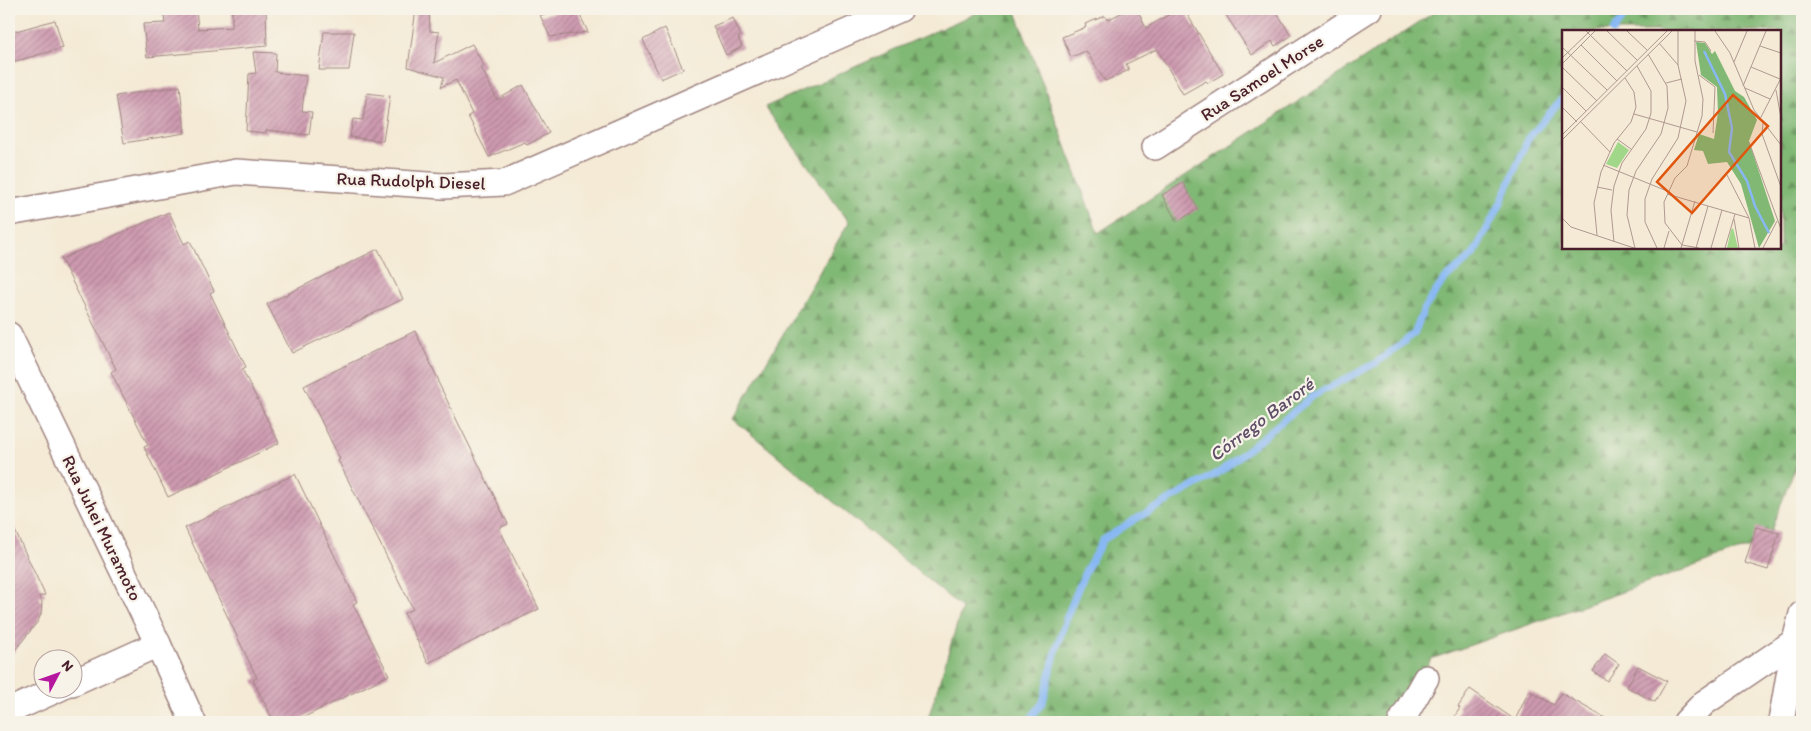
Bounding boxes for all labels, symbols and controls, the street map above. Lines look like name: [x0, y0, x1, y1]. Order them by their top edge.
street label: Rua Samoel Morse: [1196, 30, 1328, 126]
inset map: [1562, 30, 1781, 249]
street label: Rua Rudolph Diesel: [336, 167, 486, 195]
water label: Córrego Baroré: [1204, 372, 1319, 466]
street label: Rua Juhei Muramoto: [57, 452, 147, 604]
north arrow: [32, 648, 82, 698]
text: N: [58, 657, 77, 675]

